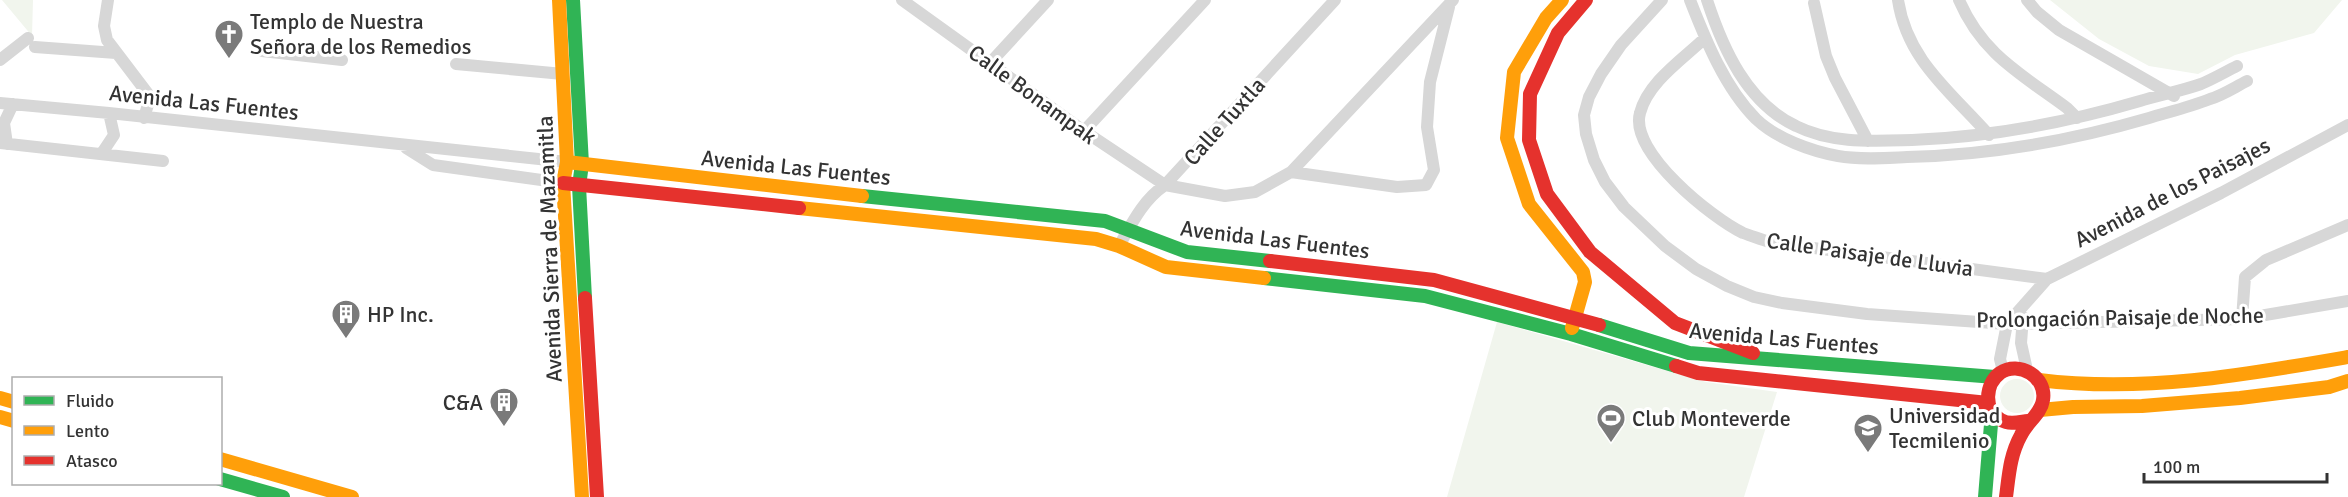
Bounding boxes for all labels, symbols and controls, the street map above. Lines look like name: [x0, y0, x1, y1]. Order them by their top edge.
place label: Templo de Nuestra Señora de los Remedios: [250, 8, 471, 60]
church icon: Templo de Nuestra Señora de los Remedios: [213, 18, 245, 60]
street label: Calle Bonampak: [963, 39, 1102, 150]
street label: Calle Tuxtla: [1178, 72, 1271, 171]
street label: Avenida Las Fuentes: [108, 79, 300, 126]
street label: Avenida Sierra de Mazamitla: [531, 115, 568, 383]
street label: Avenida de los Paisajes: [2070, 131, 2275, 253]
street label: Avenida Las Fuentes: [700, 144, 892, 191]
street label: Avenida Las Fuentes: [1179, 214, 1371, 264]
street label: Calle Paisaje de Lluvia: [1765, 227, 1975, 282]
building icon: HP Inc.: [330, 298, 362, 340]
place label: HP Inc.: [367, 301, 434, 328]
street label: Prolongación Paisaje de Noche: [1976, 301, 2264, 334]
street label: Avenida Las Fuentes: [1688, 317, 1880, 360]
legend: [12, 377, 222, 485]
building icon: C&A: [488, 386, 520, 428]
place label: C&A: [443, 389, 484, 416]
text: Fluido: [66, 390, 114, 412]
sports icon: Club Monteverde: [1595, 402, 1627, 444]
place label: Universidad Tecmilenio: [1889, 402, 2000, 454]
place label: Club Monteverde: [1632, 405, 1791, 432]
school or university icon: Universidad Tecmilenio: [1852, 412, 1884, 454]
text: Lento: [66, 420, 109, 442]
scale bar: [2144, 446, 2327, 484]
text: Atasco: [66, 450, 118, 472]
text: 100 m: [2153, 456, 2200, 478]

